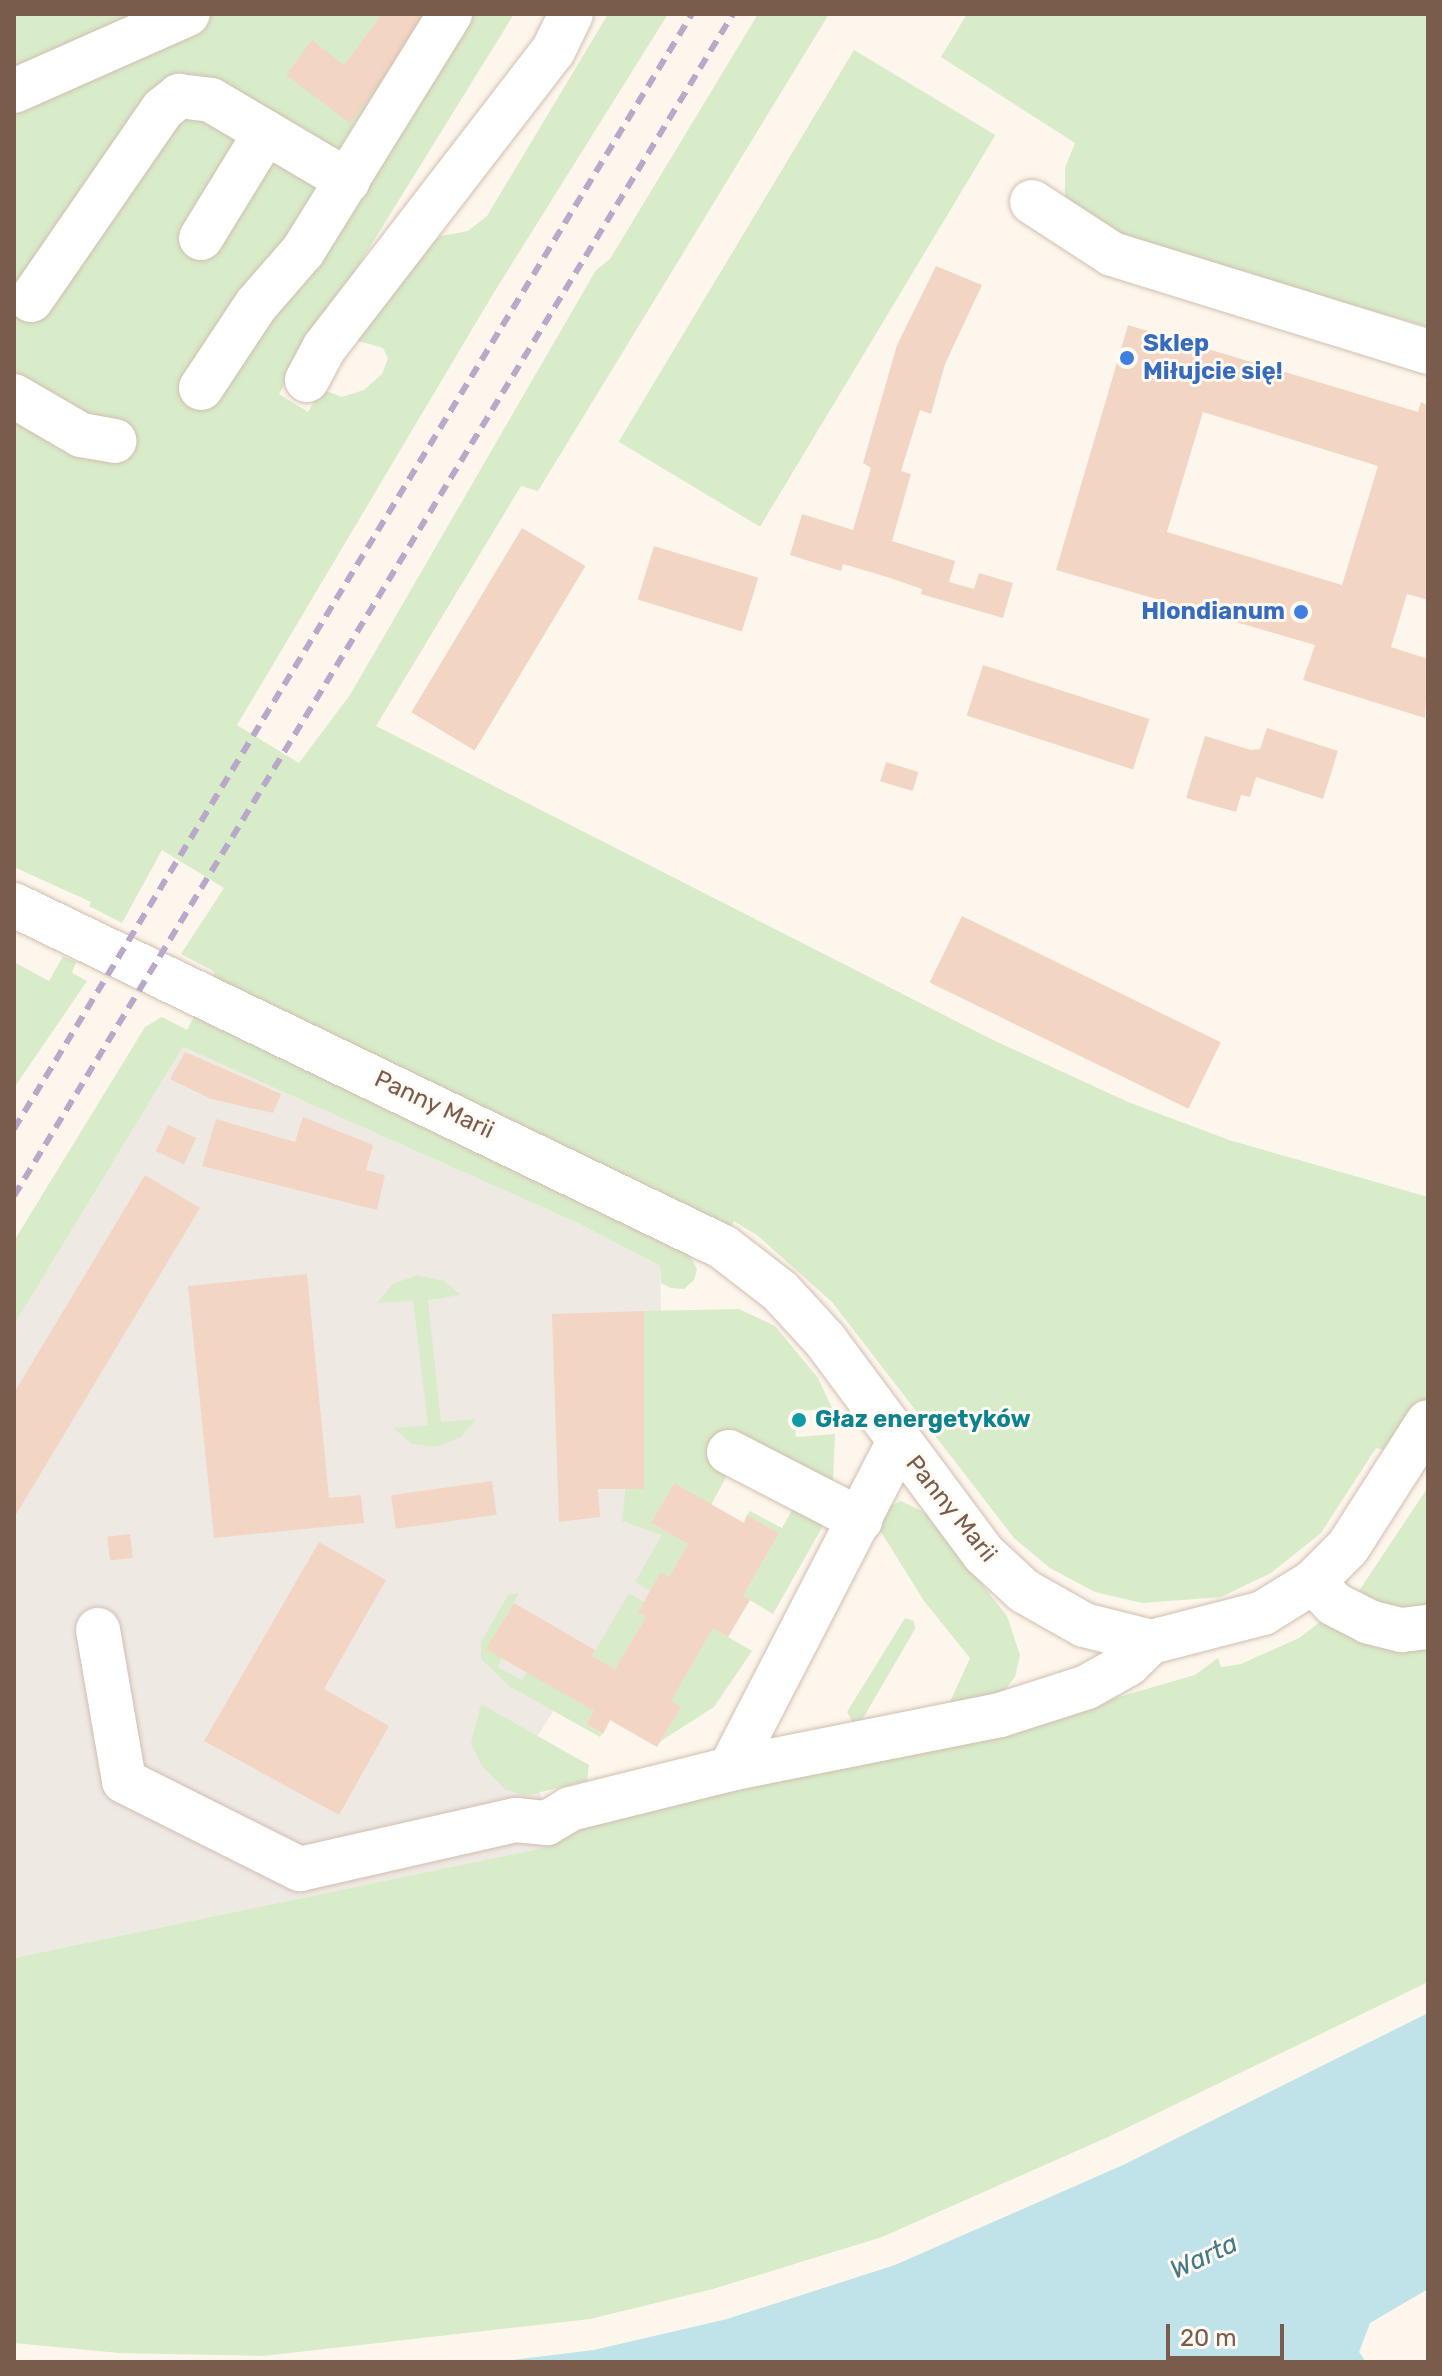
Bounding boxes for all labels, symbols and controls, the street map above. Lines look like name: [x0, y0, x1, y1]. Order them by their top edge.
place label: Sklep Miłujcie się!: [1143, 330, 1283, 386]
marker: Sklep Miłujcie się!: [1118, 349, 1136, 367]
place label: Hlondianum: [1141, 598, 1285, 626]
marker: Hlondianum: [1292, 603, 1310, 621]
street label: Panny Marii: [369, 1065, 499, 1145]
place label: Głaz energetyków: [815, 1406, 1031, 1434]
marker: Głaz energetyków: [790, 1411, 808, 1429]
street label: Panny Marii: [899, 1450, 1003, 1568]
water label: Warta: [1165, 2228, 1243, 2286]
scale bar: [1170, 2308, 1288, 2358]
text: 20 m: [1180, 2324, 1237, 2352]

